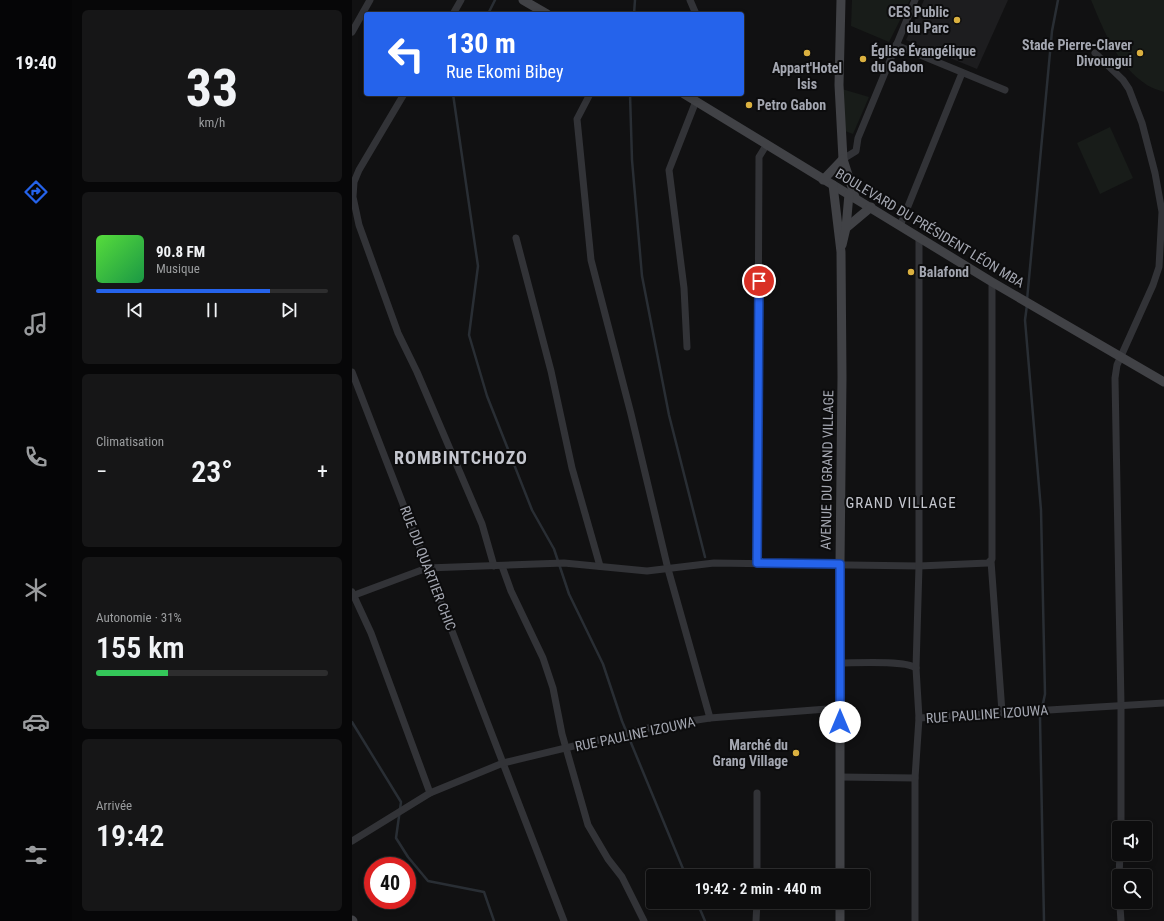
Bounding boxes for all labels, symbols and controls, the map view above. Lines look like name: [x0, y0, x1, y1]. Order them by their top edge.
place label: CES Public du Parc: [888, 4, 950, 36]
marker: CES Public du Parc: [952, 15, 962, 25]
text: 130 m: [446, 27, 516, 60]
icon: left: [380, 28, 432, 80]
place label: Stade Pierre-Claver Divoungui: [1022, 37, 1132, 69]
place label: Église Évangélique du Gabon: [871, 42, 976, 75]
marker: Appart'Hotel Isis: [802, 48, 812, 58]
marker: Stade Pierre-Claver Divoungui: [1135, 48, 1145, 58]
text: 19:40: [15, 52, 57, 73]
marker: Église Évangélique du Gabon: [858, 54, 868, 64]
text: 33: [186, 58, 238, 119]
place label: Appart'Hotel Isis: [772, 60, 842, 92]
text: Rue Ekomi Bibey: [446, 61, 563, 82]
place label: Petro Gabon: [757, 97, 826, 113]
marker: Petro Gabon: [744, 100, 754, 110]
text: km/h: [199, 115, 225, 130]
street label: BOULEVARD DU PRÉSIDENT LÉON MBA: [833, 164, 1028, 291]
icon: directions: [22, 178, 50, 206]
text: 90.8 FM: [156, 243, 205, 261]
text: Musique: [156, 261, 200, 276]
pin: [742, 264, 776, 298]
place label: Balafond: [919, 264, 969, 280]
marker: Balafond: [906, 267, 916, 277]
icon: arrive: [748, 270, 770, 292]
icon: previous: [124, 299, 146, 321]
icon: pause: [201, 299, 223, 321]
icon: next: [278, 299, 300, 321]
icon: music: [22, 310, 50, 338]
street label: AVENUE DU GRAND VILLAGE: [818, 390, 836, 550]
text: Climatisation: [96, 434, 164, 449]
icon: phone: [22, 443, 50, 471]
district label: ROMBINTCHOZO: [394, 447, 528, 468]
text: 23°: [191, 454, 233, 489]
text: −: [96, 459, 107, 484]
text: +: [317, 459, 328, 484]
district label: GRAND VILLAGE: [845, 494, 957, 512]
street label: RUE DU QUARTIER CHIC: [397, 503, 459, 633]
icon: climate: [22, 576, 50, 604]
text: Autonomie · 31%: [96, 610, 182, 625]
text: 155 km: [96, 630, 185, 665]
position arrow: [819, 701, 861, 743]
street label: RUE PAULINE IZOUWA: [925, 702, 1049, 726]
icon: car: [22, 708, 50, 736]
street label: RUE PAULINE IZOUWA: [573, 713, 697, 755]
place label: Marché du Grang Village: [713, 737, 788, 769]
marker: Marché du Grang Village: [791, 748, 801, 758]
text: Arrivée: [96, 798, 132, 813]
text: 19:42: [96, 818, 164, 853]
map controls: [1112, 821, 1152, 909]
button: sound: [1112, 821, 1152, 861]
icon: filters: [22, 841, 50, 869]
speed limit sign: 40: [364, 857, 416, 909]
button: search: [1112, 869, 1152, 909]
text: 19:42 · 2 min · 440 m: [695, 880, 821, 898]

